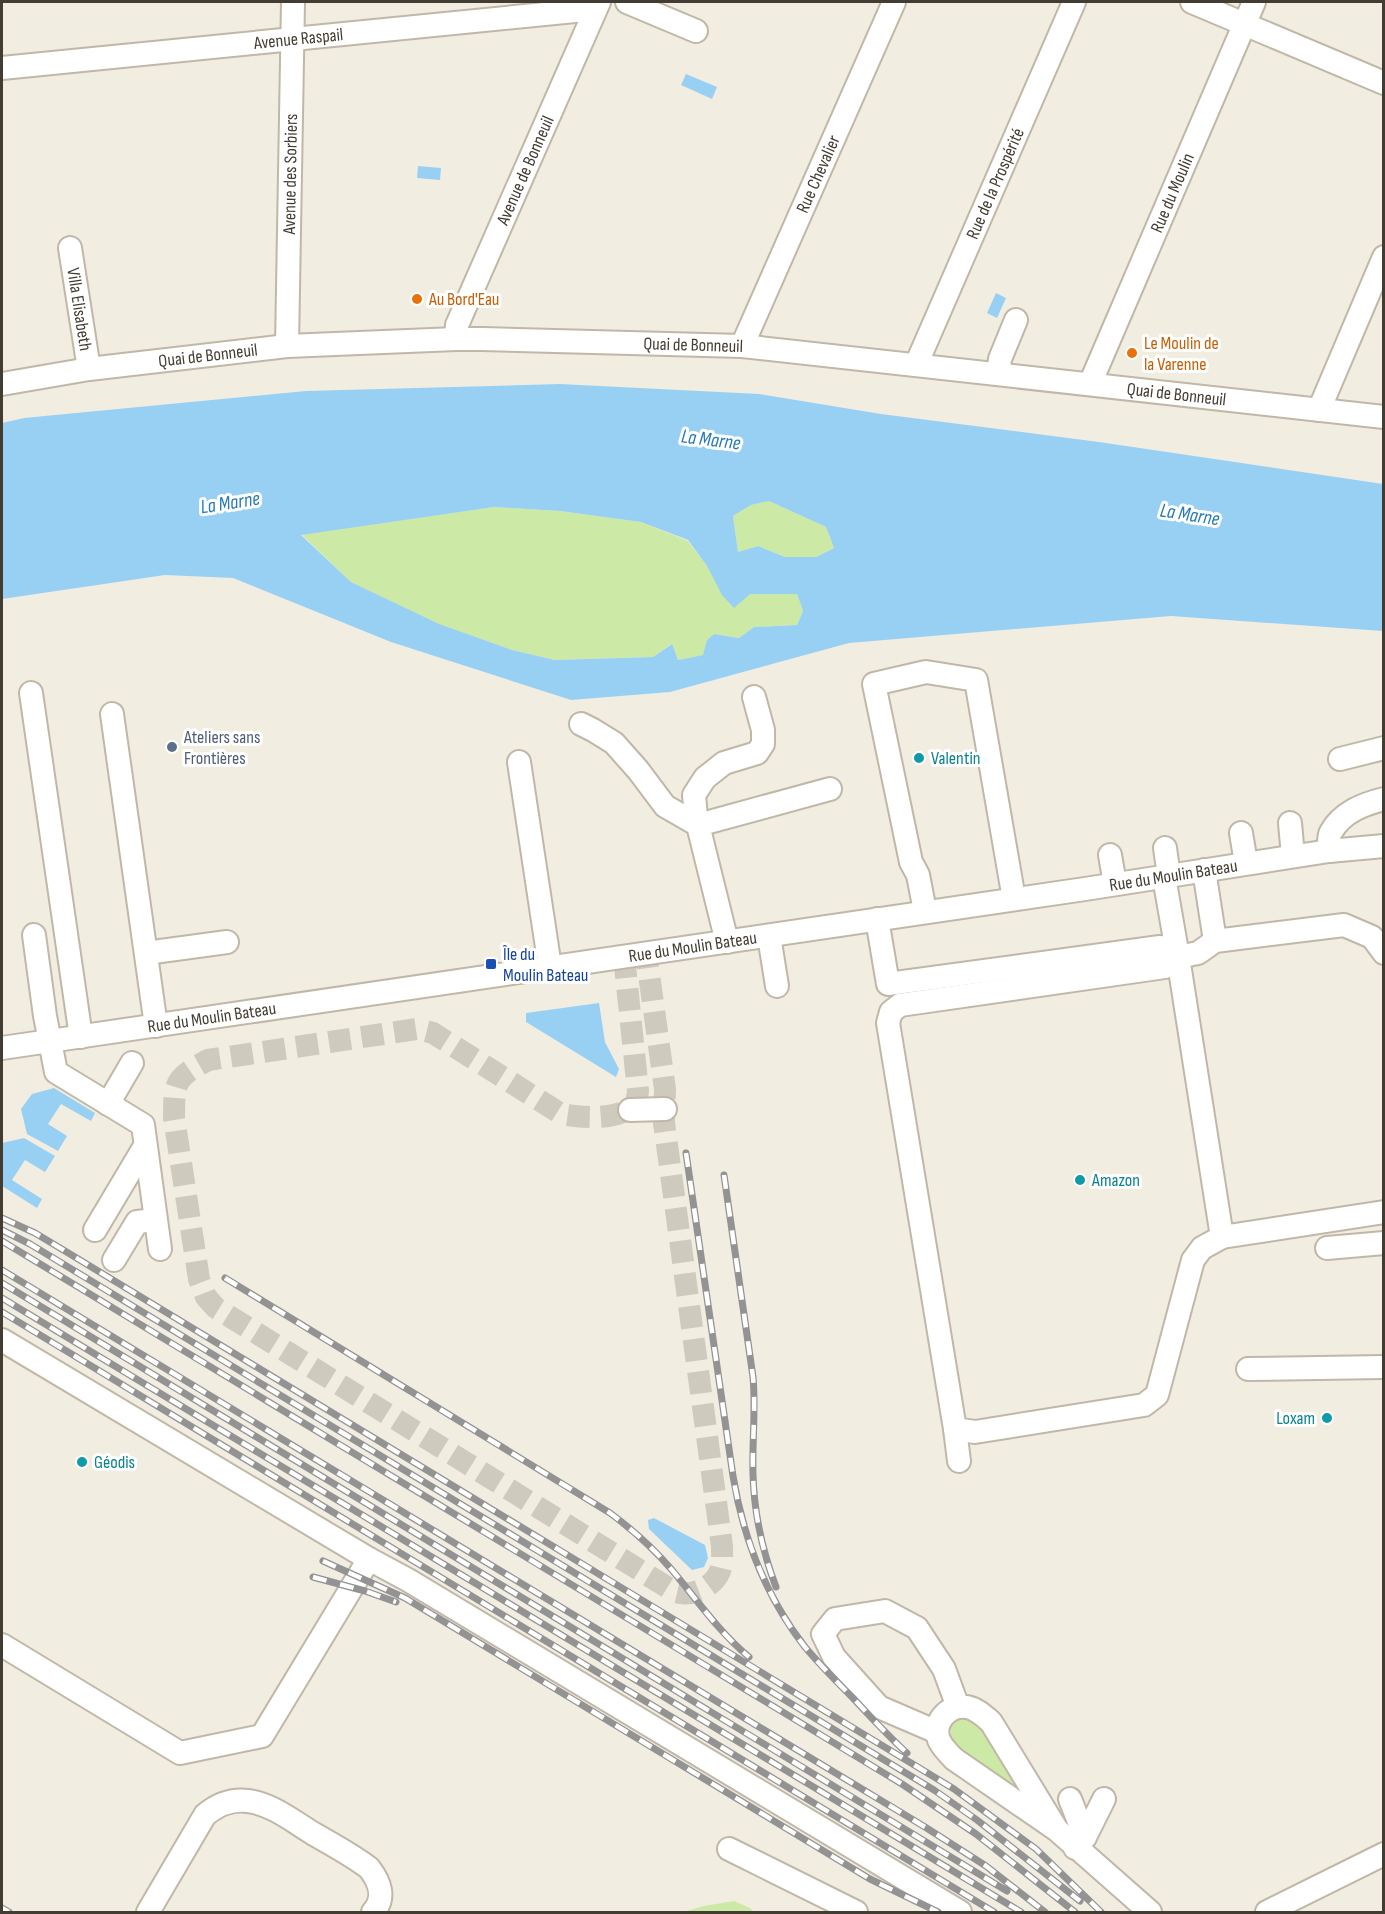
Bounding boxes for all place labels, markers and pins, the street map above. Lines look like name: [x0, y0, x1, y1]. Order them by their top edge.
place label: Au Bord'Eau: [428, 289, 499, 310]
marker: Au Bord'Eau: [410, 292, 424, 306]
place label: Le Moulin de la Varenne: [1144, 333, 1219, 375]
marker: Le Moulin de la Varenne: [1125, 346, 1139, 360]
place label: Ateliers sans Frontières: [183, 727, 260, 769]
marker: Ateliers sans Frontières: [165, 740, 179, 754]
place label: Valentin: [931, 748, 980, 769]
marker: Valentin: [912, 751, 926, 765]
place label: Île du Moulin Bateau: [502, 944, 588, 986]
marker: Île du Moulin Bateau: [484, 957, 498, 971]
place label: Amazon: [1091, 1170, 1140, 1191]
marker: Amazon: [1073, 1173, 1087, 1187]
place label: Loxam: [1276, 1408, 1315, 1429]
marker: Loxam: [1320, 1411, 1334, 1425]
place label: Géodis: [94, 1452, 135, 1473]
marker: Géodis: [75, 1455, 89, 1469]

